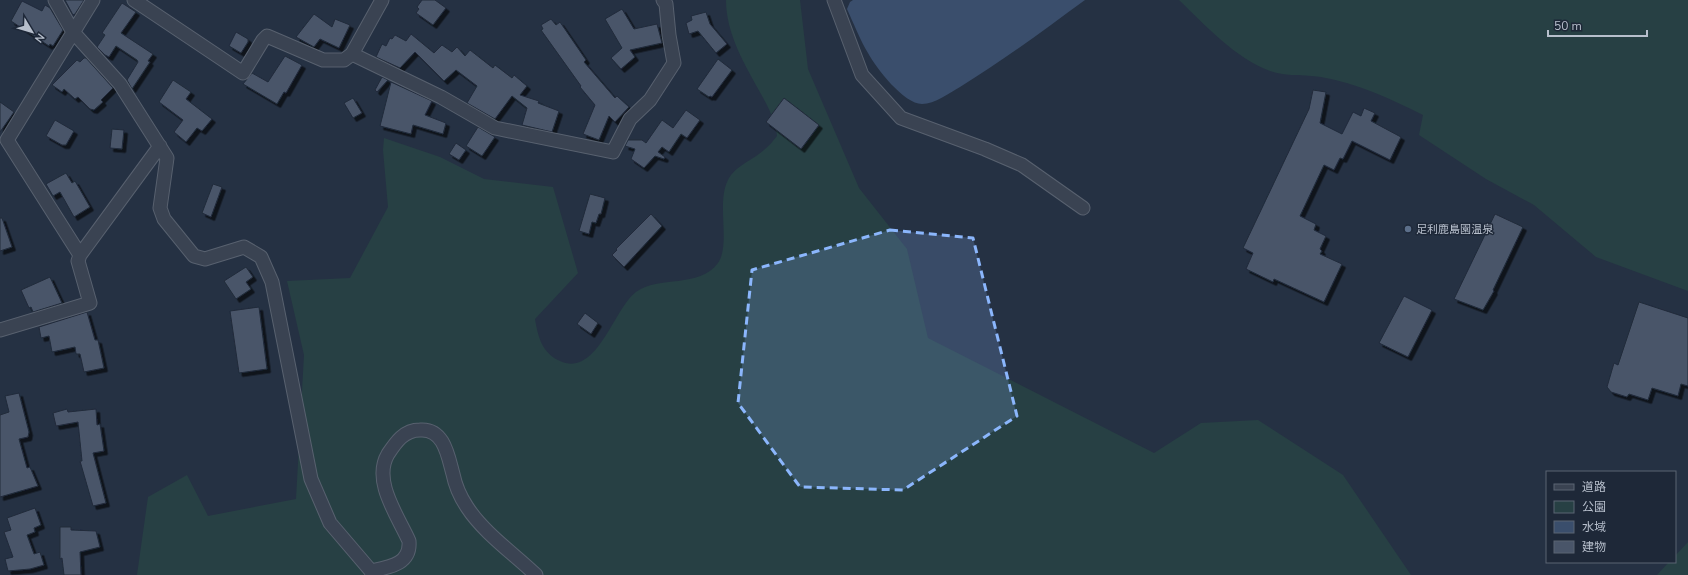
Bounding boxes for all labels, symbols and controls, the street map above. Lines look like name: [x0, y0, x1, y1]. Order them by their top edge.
north arrow: [12, 12, 52, 52]
scale bar: [1548, 12, 1647, 38]
text: 50 m: [1554, 18, 1582, 34]
text: N: [31, 30, 48, 46]
place label: 足利鹿島園温泉: [1416, 222, 1494, 237]
marker: 足利鹿島園温泉: [1403, 224, 1413, 234]
legend: [1546, 471, 1676, 563]
text: 道路: [1582, 479, 1606, 495]
text: 公園: [1582, 499, 1606, 515]
text: 水域: [1582, 519, 1606, 535]
text: 建物: [1582, 539, 1606, 555]

